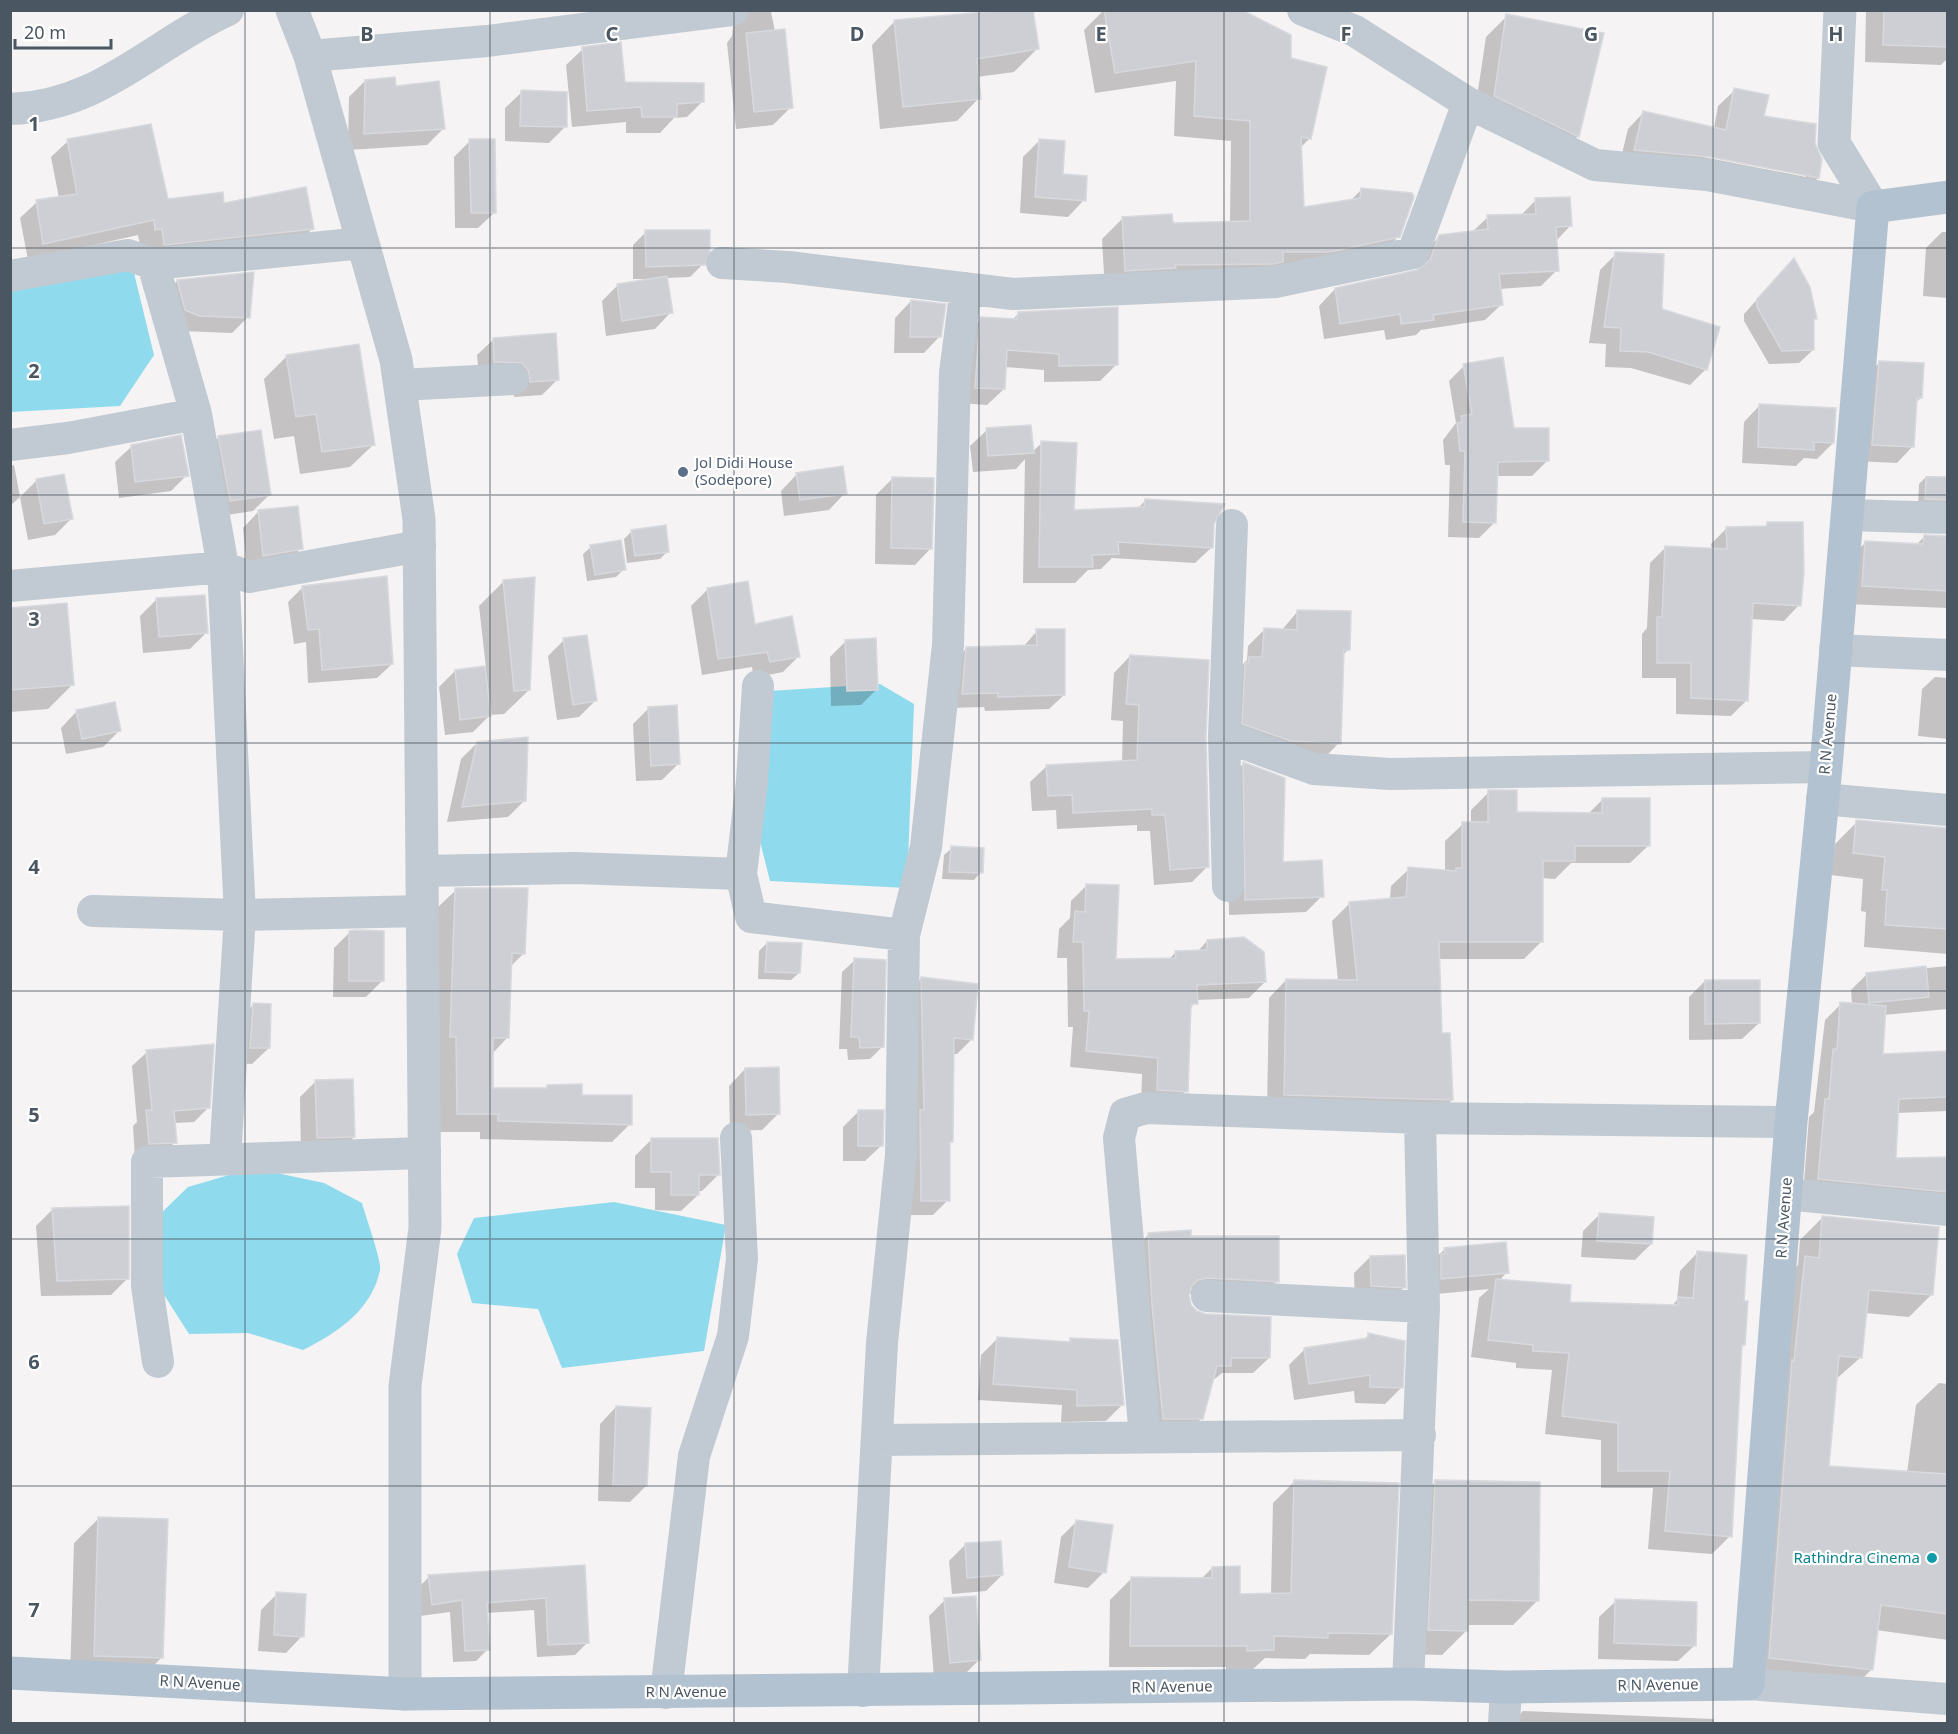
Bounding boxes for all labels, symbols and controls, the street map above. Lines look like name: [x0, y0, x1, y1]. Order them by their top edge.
scale bar: [15, 12, 111, 50]
text: 20 m: [24, 20, 66, 44]
text: B: [360, 20, 374, 47]
text: C: [606, 20, 619, 47]
text: D: [850, 20, 864, 47]
text: E: [1095, 20, 1107, 47]
text: F: [1341, 20, 1351, 47]
text: G: [1584, 20, 1598, 47]
text: H: [1828, 20, 1844, 47]
text: 1: [28, 110, 40, 137]
text: 2: [28, 357, 40, 384]
place label: Jol Didi House (Sodepore): [693, 452, 793, 489]
marker: Jol Didi House (Sodepore): [676, 465, 690, 479]
text: 3: [28, 605, 40, 632]
street label: R N Avenue: [1814, 693, 1841, 775]
text: 4: [28, 853, 40, 880]
text: 5: [28, 1101, 40, 1128]
street label: R N Avenue: [1770, 1177, 1796, 1259]
text: 6: [28, 1348, 40, 1375]
place label: Rathindra Cinema: [1793, 1547, 1920, 1567]
marker: Rathindra Cinema: [1925, 1551, 1939, 1565]
text: 7: [28, 1596, 40, 1623]
street label: R N Avenue: [159, 1670, 241, 1694]
street label: R N Avenue: [1617, 1673, 1699, 1695]
street label: R N Avenue: [1131, 1675, 1213, 1697]
street label: R N Avenue: [645, 1681, 727, 1701]

